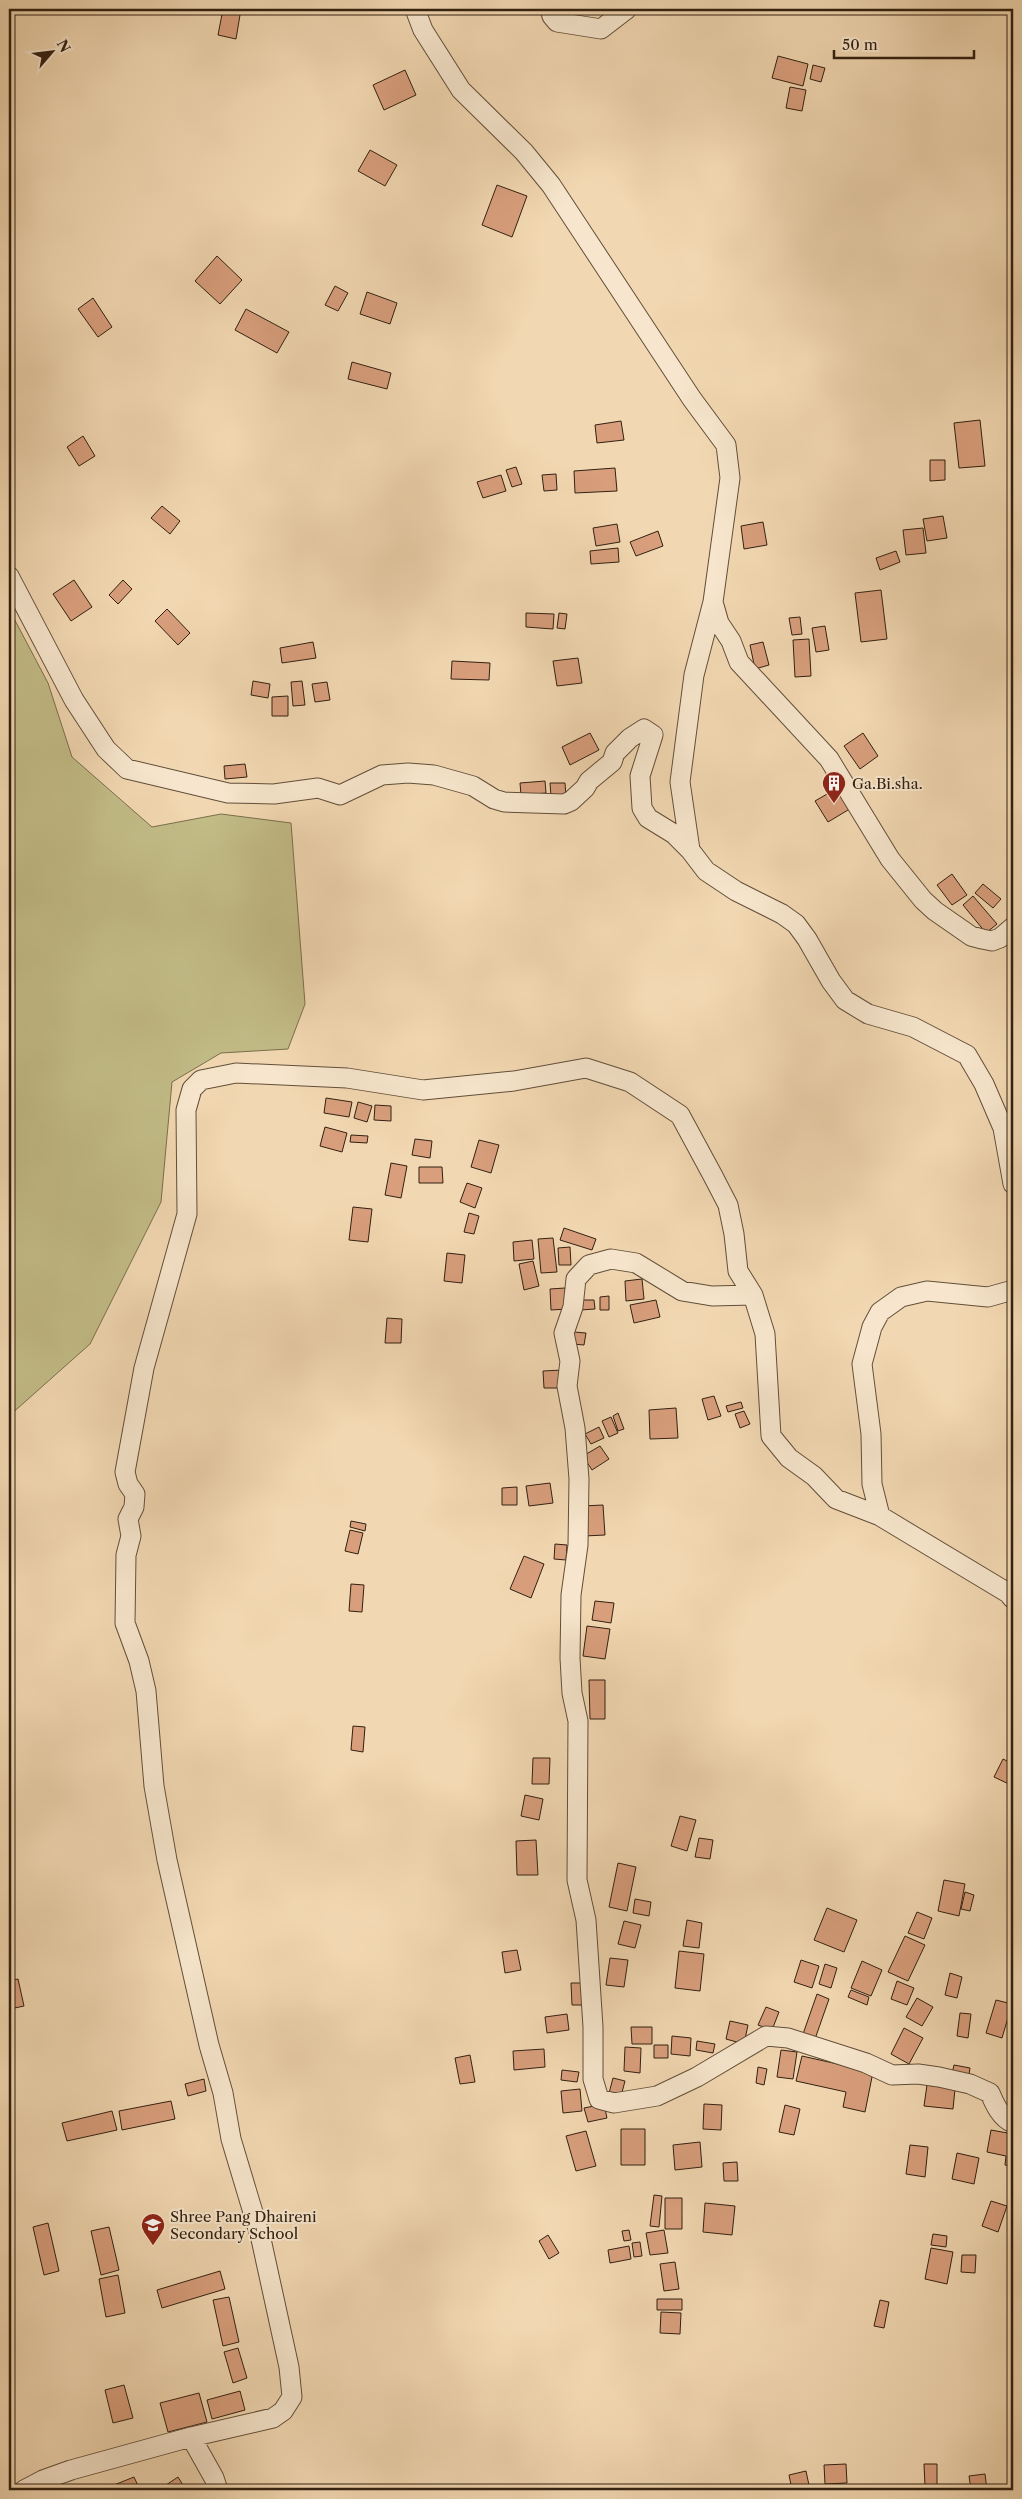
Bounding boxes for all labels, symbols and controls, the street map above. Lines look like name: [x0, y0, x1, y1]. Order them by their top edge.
north arrow: [28, 28, 78, 78]
scale bar: [834, 28, 974, 60]
text: 50 m: [842, 35, 878, 54]
text: N: [53, 36, 74, 55]
building icon: Ga.Bi.sha.: [821, 770, 847, 804]
place label: Ga.Bi.sha.: [852, 774, 923, 793]
place label: Shree Pang Dhaireni Secondary School: [170, 2207, 317, 2243]
school or university icon: Shree Pang Dhaireni Secondary School: [140, 2212, 166, 2246]

